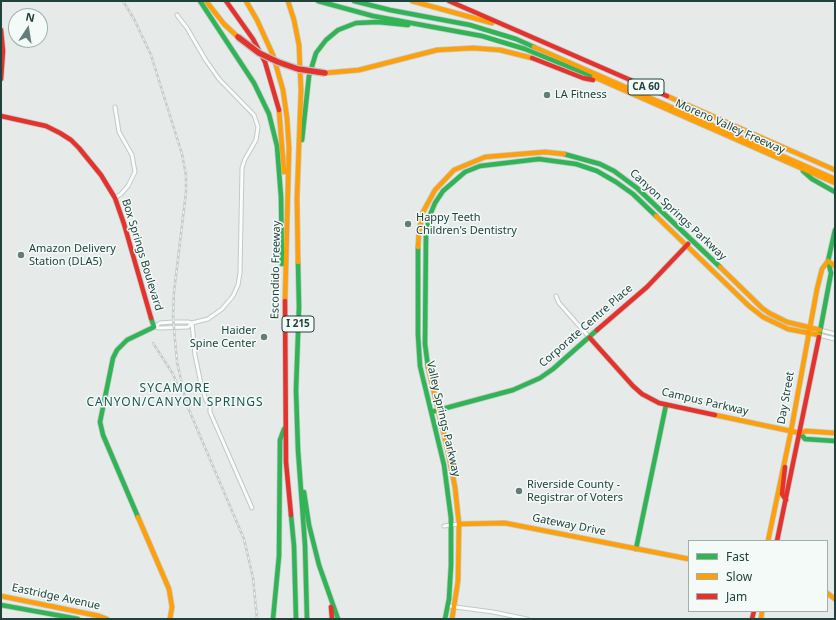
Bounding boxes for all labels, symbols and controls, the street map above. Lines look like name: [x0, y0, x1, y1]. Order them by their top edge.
north arrow: [8, 8, 48, 48]
text: N: [24, 8, 36, 25]
road number: CA 60: [628, 79, 664, 95]
place label: LA Fitness: [555, 88, 607, 102]
marker: LA Fitness: [542, 90, 552, 100]
street label: Moreno Valley Freeway: [673, 97, 787, 157]
street label: Canyon Springs Parkway: [627, 167, 729, 263]
street label: Box Springs Boulevard: [119, 197, 165, 313]
place label: Happy Teeth Children's Dentistry: [416, 211, 517, 237]
marker: Happy Teeth Children's Dentistry: [403, 219, 413, 229]
street label: Escondido Freeway: [269, 221, 283, 319]
place label: Amazon Delivery Station (DLA5): [29, 242, 116, 268]
marker: Amazon Delivery Station (DLA5): [16, 250, 26, 260]
street label: Corporate Centre Place: [537, 282, 635, 370]
road number: I 215: [282, 316, 314, 332]
place label: Haider Spine Center: [190, 324, 256, 350]
marker: Haider Spine Center: [259, 332, 269, 342]
street label: Valley Springs Parkway: [423, 360, 463, 478]
street label: Day Street: [775, 371, 797, 425]
district label: SYCAMORE CANYON/CANYON SPRINGS: [86, 382, 264, 410]
street label: Campus Parkway: [660, 386, 750, 418]
place label: Riverside County - Registrar of Voters: [527, 478, 623, 504]
marker: Riverside County - Registrar of Voters: [514, 486, 524, 496]
street label: Gateway Drive: [531, 511, 607, 539]
legend: [688, 540, 828, 612]
text: Fast: [726, 548, 749, 565]
text: Slow: [726, 568, 752, 585]
street label: Eastridge Avenue: [11, 581, 101, 613]
text: Jam: [726, 588, 747, 605]

